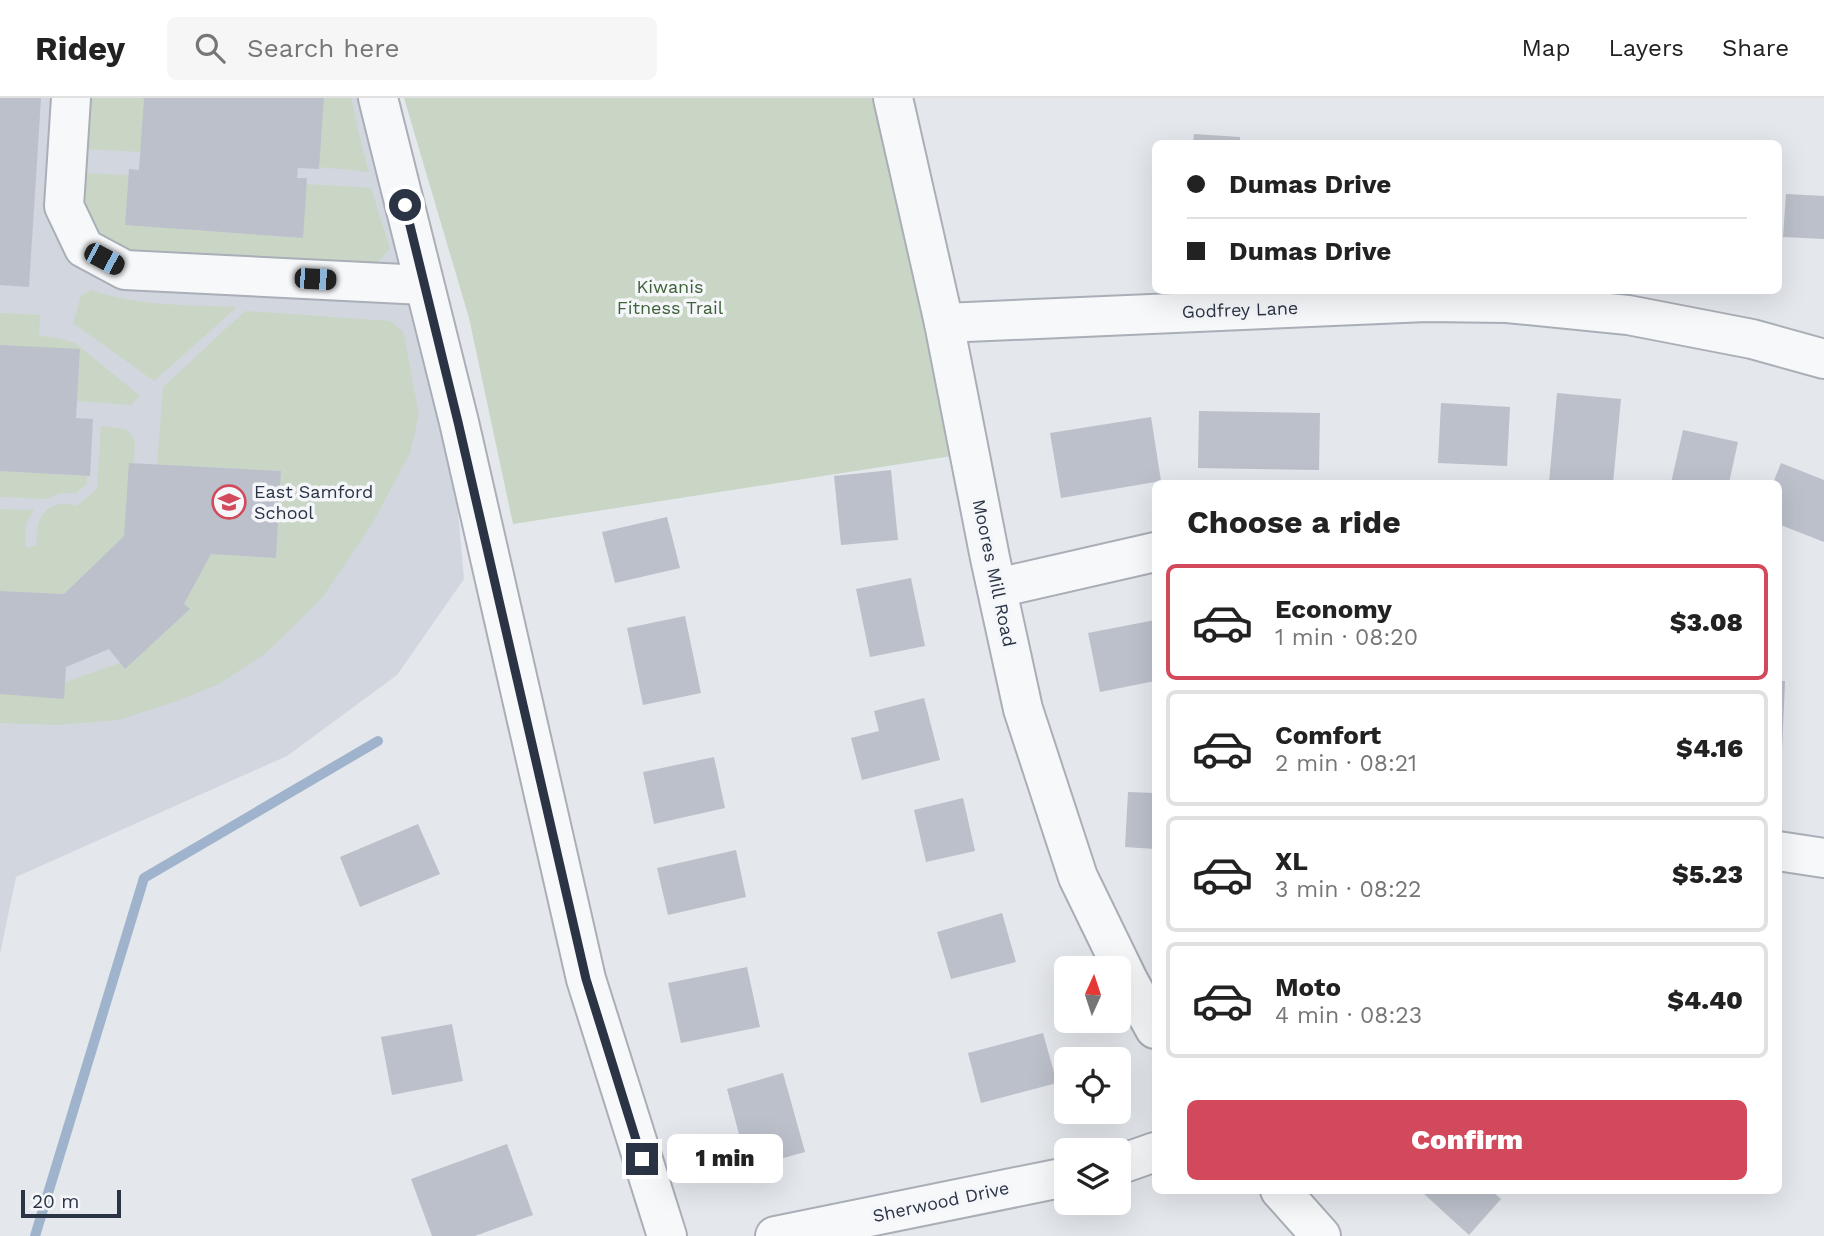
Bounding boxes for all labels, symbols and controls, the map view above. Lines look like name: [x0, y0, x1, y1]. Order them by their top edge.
search box: [167, 17, 657, 80]
text: Ridey: [35, 29, 125, 68]
icon: search: [191, 29, 229, 67]
text: Search here: [247, 33, 399, 63]
text: Map: [1522, 34, 1570, 62]
text: Layers: [1608, 34, 1684, 62]
text: Share: [1722, 34, 1789, 62]
text: Dumas Drive: [1229, 169, 1391, 199]
route start: [389, 189, 421, 221]
text: Dumas Drive: [1229, 236, 1391, 266]
car: [81, 240, 128, 278]
car: [294, 267, 337, 291]
park label: Kiwanis Fitness Trail: [617, 276, 724, 318]
street label: Godfrey Lane: [1181, 297, 1299, 322]
place label: East Samford School: [254, 481, 373, 523]
school or university icon: East Samford School: [210, 483, 248, 521]
street label: Moores Mill Road: [969, 497, 1020, 649]
text: Choose a ride: [1187, 503, 1401, 541]
icon: car: [1191, 591, 1254, 654]
text: Economy: [1275, 594, 1392, 624]
text: $3.08: [1670, 607, 1743, 637]
text: 1 min · 08:20: [1275, 624, 1418, 651]
icon: car: [1191, 717, 1254, 780]
text: Comfort: [1275, 720, 1381, 750]
text: $4.16: [1676, 733, 1743, 763]
text: 2 min · 08:21: [1275, 750, 1417, 777]
icon: car: [1191, 843, 1254, 906]
text: XL: [1275, 846, 1308, 876]
text: $5.23: [1672, 859, 1743, 889]
text: 3 min · 08:22: [1275, 876, 1422, 903]
north arrow: [1054, 956, 1130, 1032]
map controls: [1054, 956, 1131, 1215]
icon: car: [1191, 969, 1254, 1032]
text: Moto: [1275, 972, 1341, 1002]
text: $4.40: [1667, 985, 1743, 1015]
text: 4 min · 08:23: [1275, 1002, 1422, 1029]
button: locate: [1054, 1047, 1131, 1124]
button: Confirm: [1187, 1100, 1747, 1180]
callout: 1 min: [666, 1134, 782, 1184]
button: layers: [1054, 1138, 1131, 1215]
route end: [626, 1143, 658, 1175]
text: 1 min: [695, 1145, 755, 1172]
street label: Sherwood Drive: [871, 1177, 1011, 1226]
scale bar: [21, 1187, 121, 1219]
text: 20 m: [32, 1190, 79, 1213]

